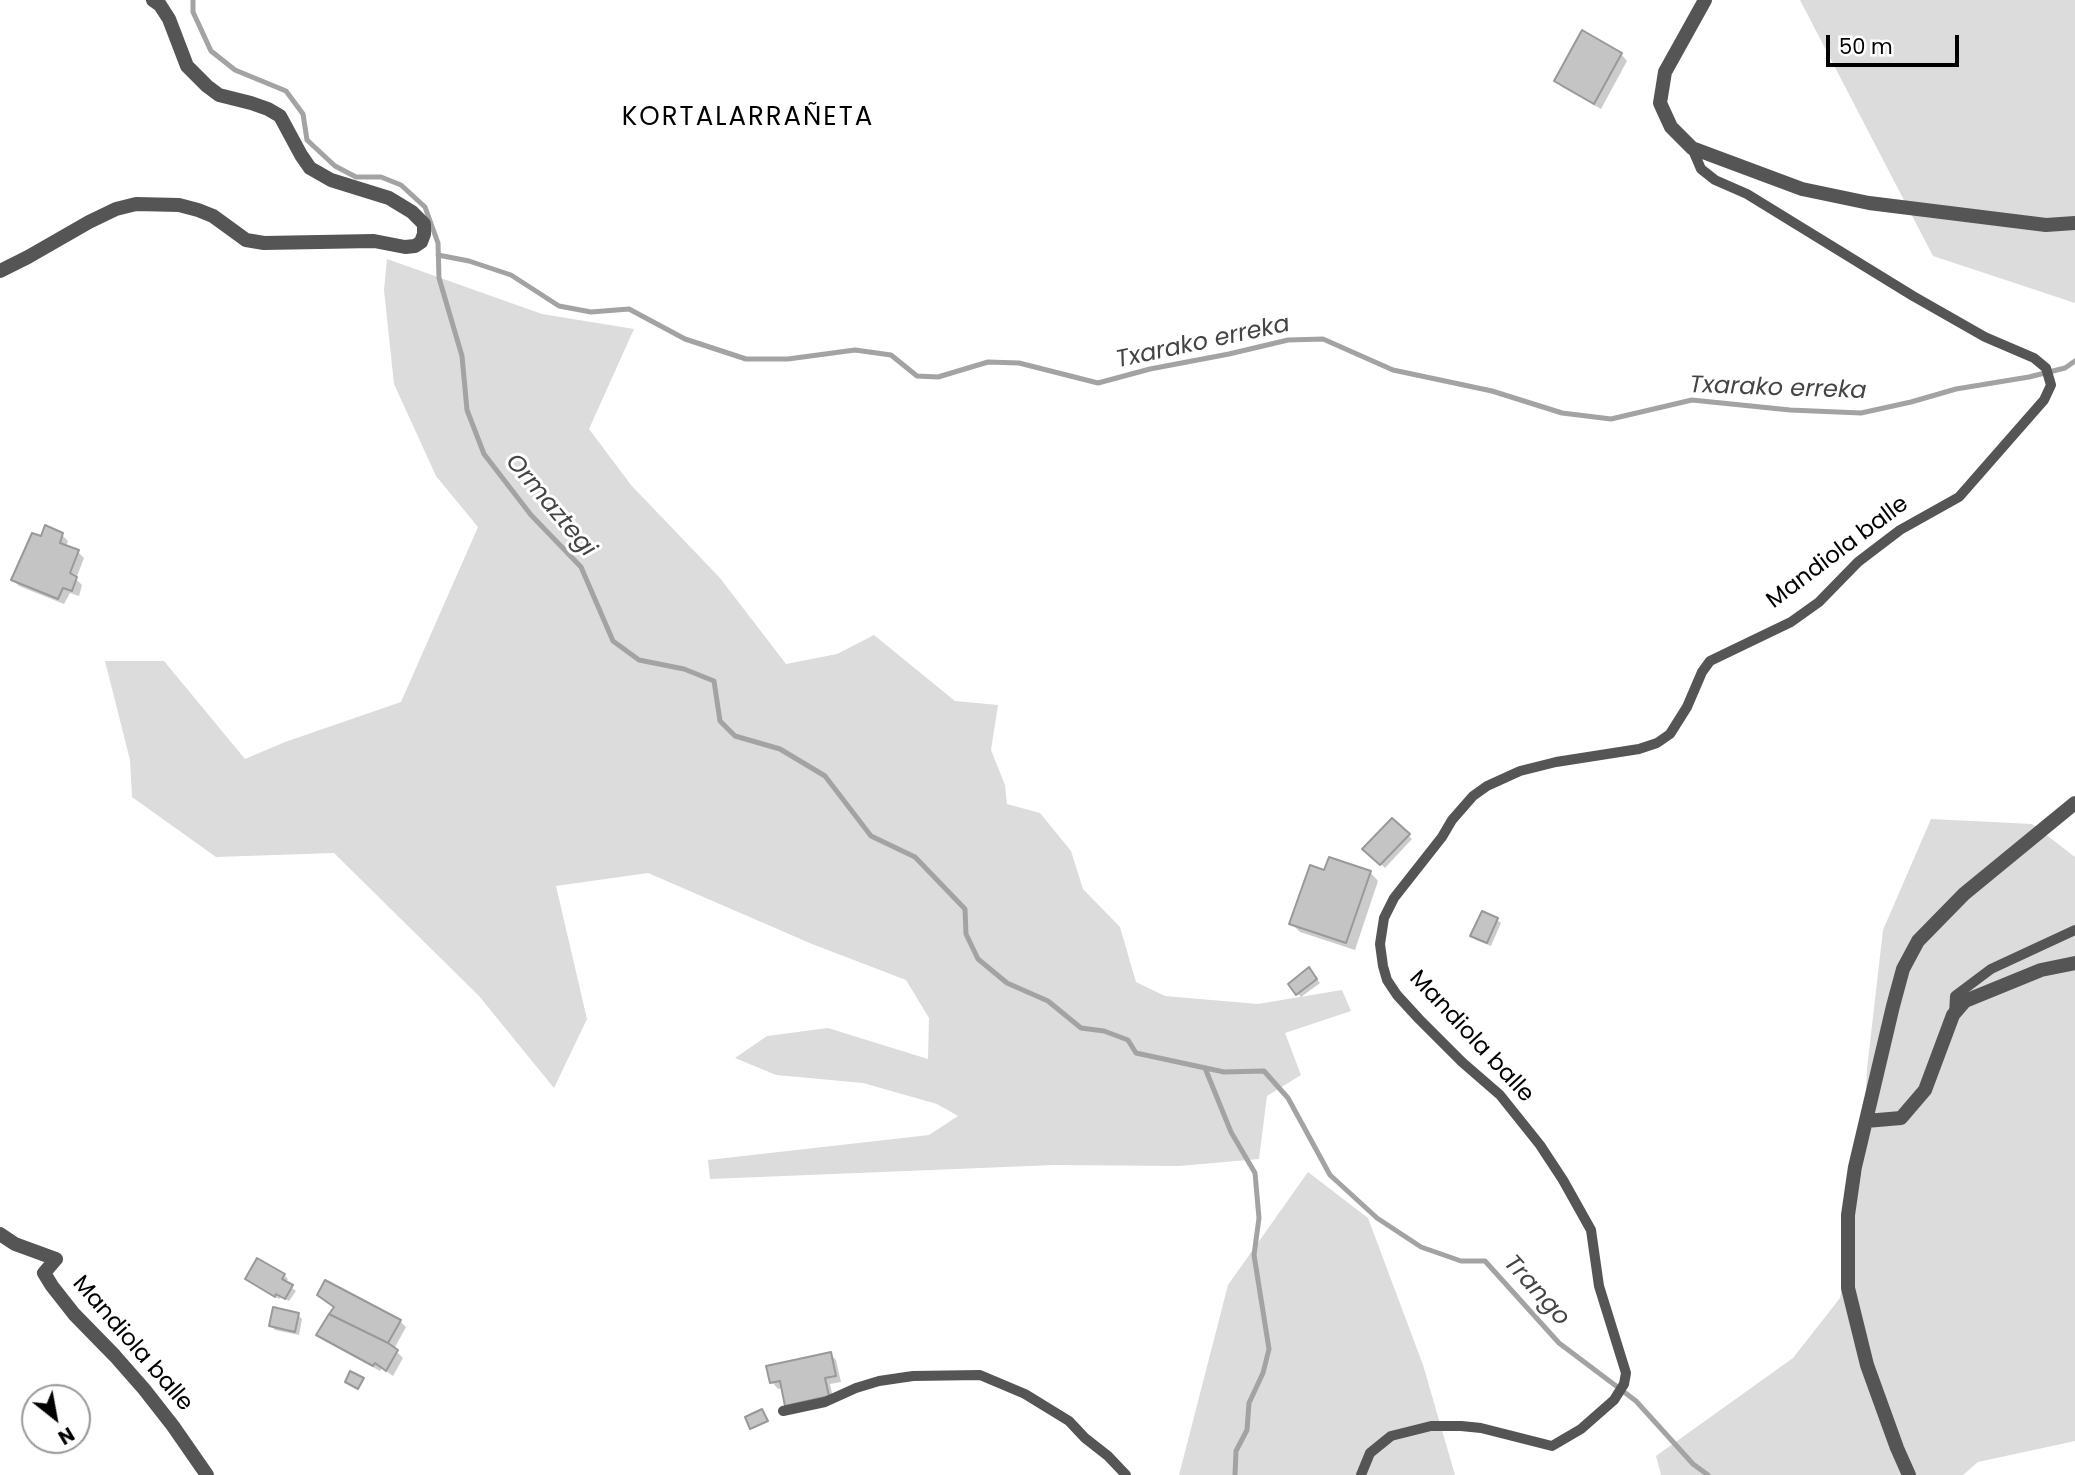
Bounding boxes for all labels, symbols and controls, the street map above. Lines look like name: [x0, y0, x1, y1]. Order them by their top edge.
scale bar: [1830, 21, 1963, 65]
text: 50 m: [1839, 32, 1893, 61]
district label: KORTALARRAÑETA: [623, 102, 873, 134]
water label: Txarako erreka: [1113, 311, 1293, 375]
water label: Txarako erreka: [1689, 372, 1867, 406]
water label: Ormaztegi: [499, 449, 601, 563]
street label: Mandiola balle: [1762, 491, 1914, 615]
street label: Mandiola balle: [1403, 965, 1539, 1109]
water label: Trango: [1497, 1250, 1575, 1332]
street label: Mandiola balle: [66, 1271, 198, 1417]
north arrow: [21, 1384, 91, 1454]
text: N: [53, 1420, 79, 1451]

